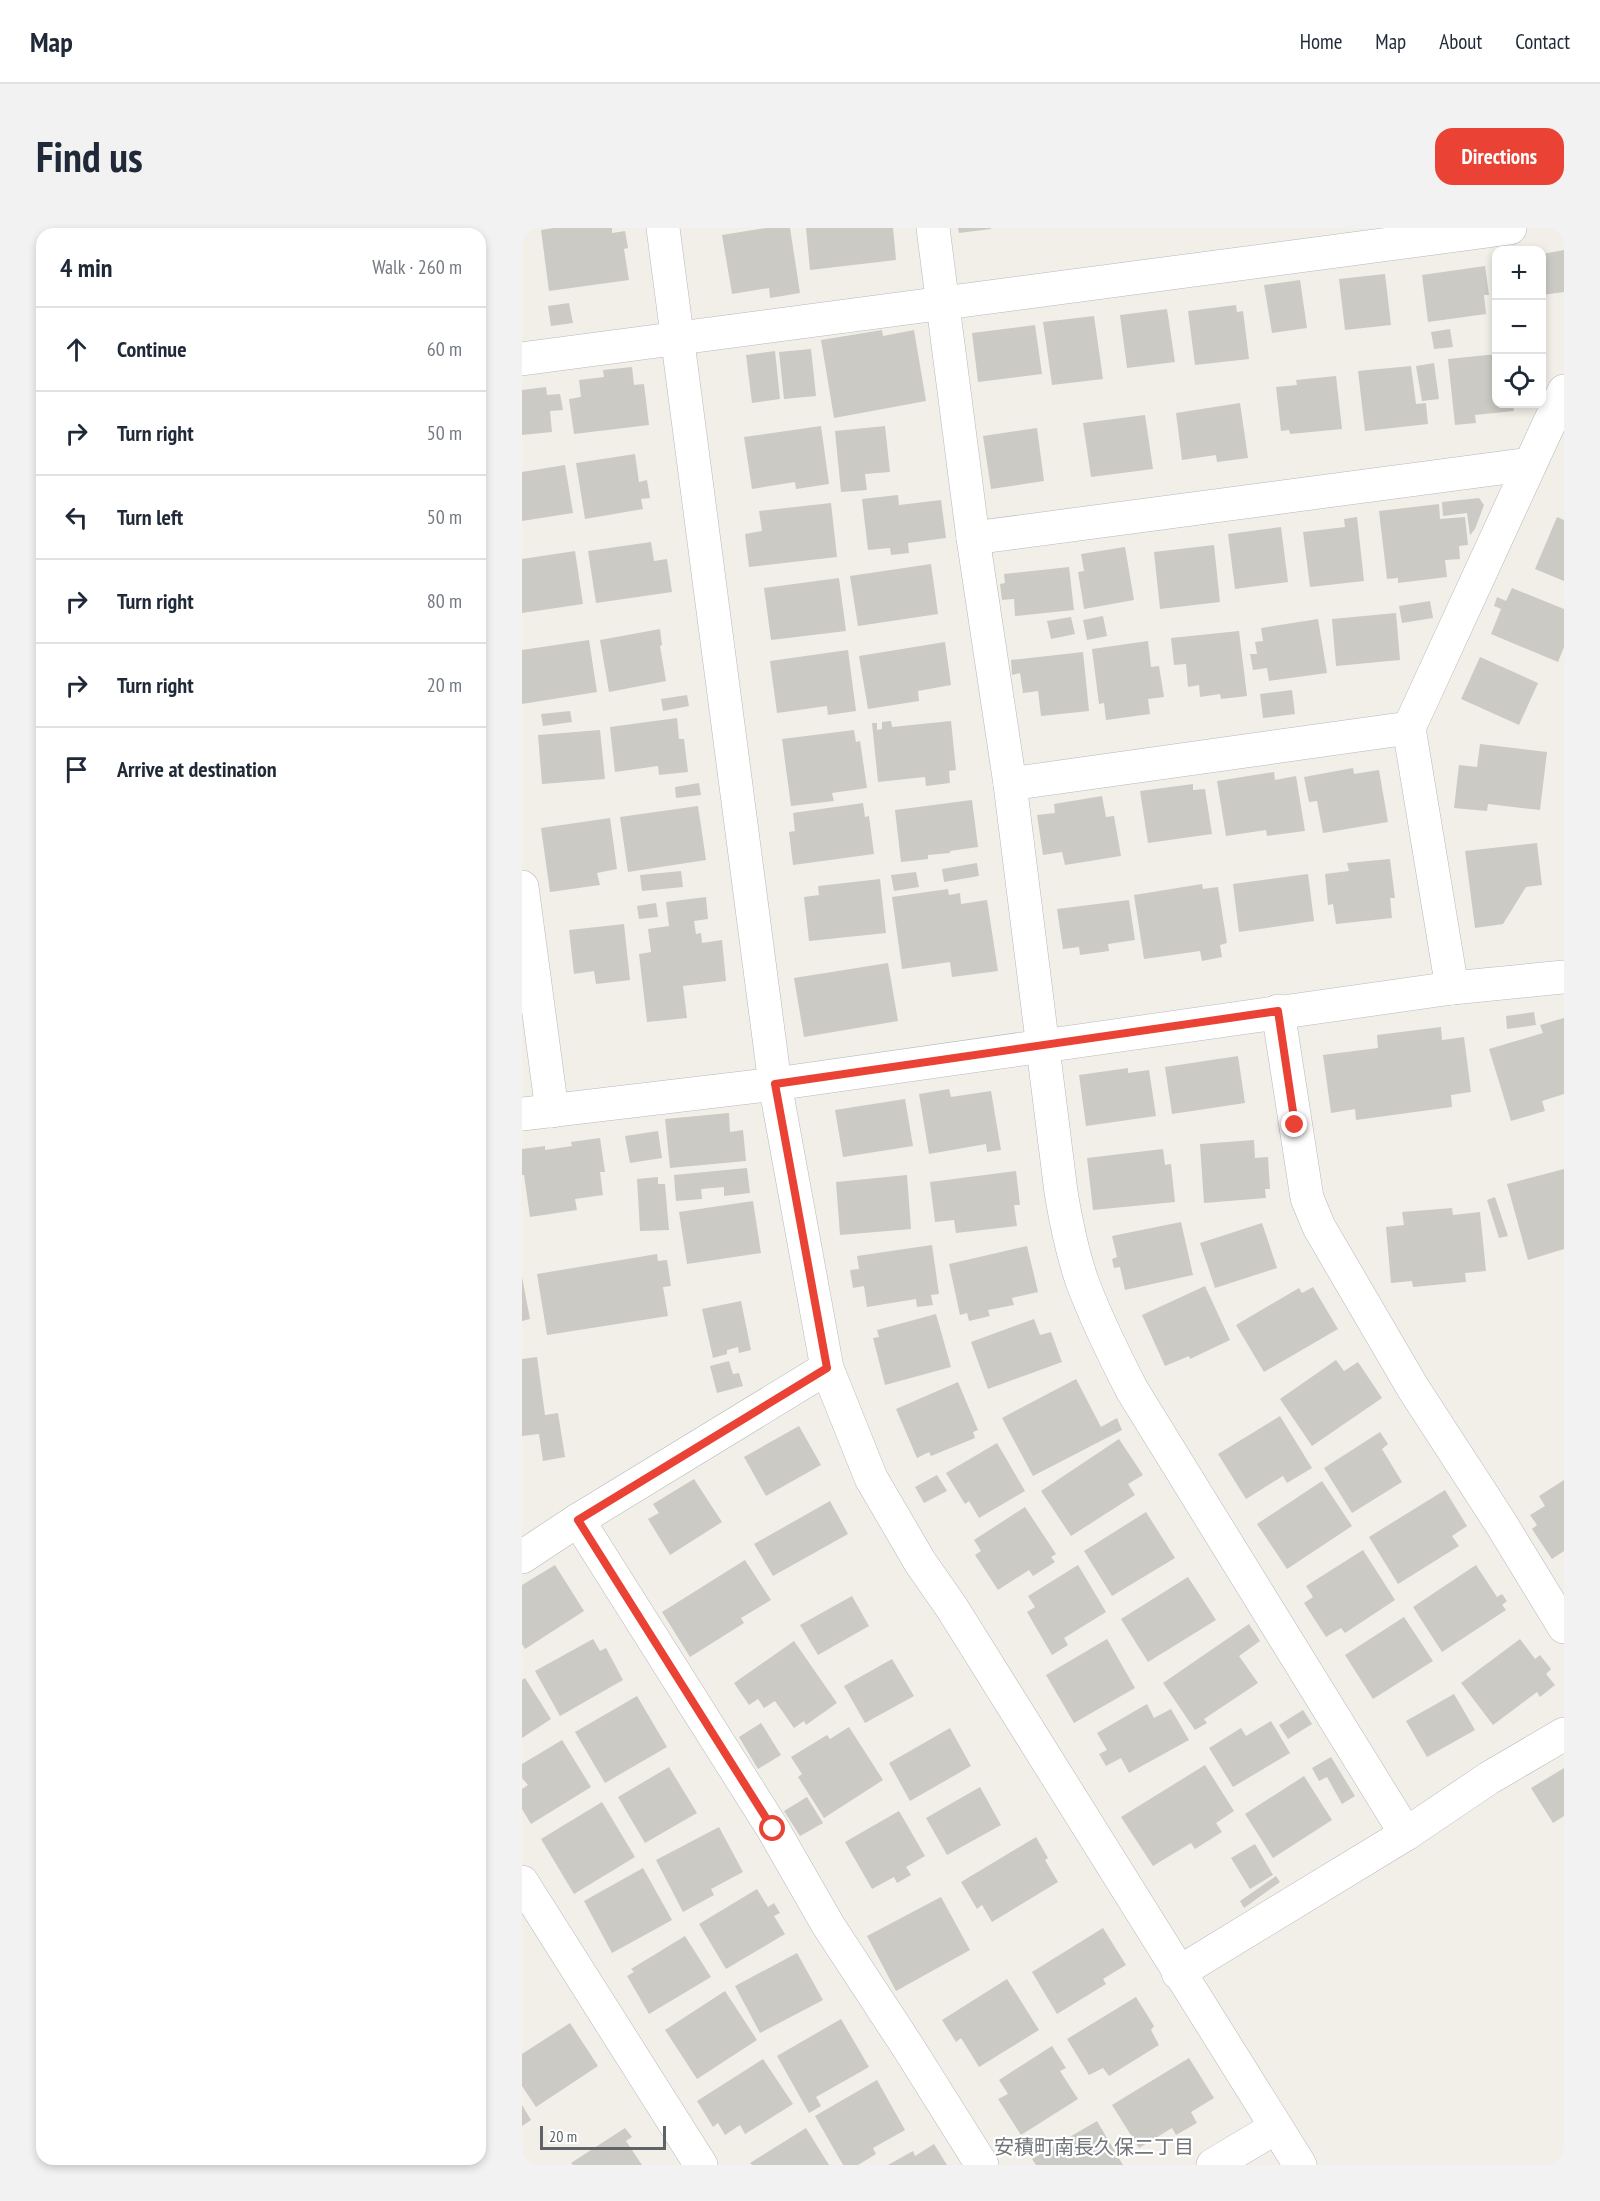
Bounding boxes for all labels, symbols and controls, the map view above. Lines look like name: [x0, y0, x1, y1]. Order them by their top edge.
text: Map: [30, 23, 73, 60]
text: Home: [1300, 28, 1342, 55]
text: Map: [1375, 28, 1406, 55]
text: About: [1439, 28, 1482, 55]
text: Contact: [1515, 28, 1570, 55]
button: Directions: [1435, 128, 1564, 185]
text: Find us: [36, 129, 143, 184]
map controls: [1492, 246, 1546, 408]
button: +: [1492, 246, 1546, 300]
text: 4 min: [60, 251, 113, 284]
text: Walk · 260 m: [372, 254, 462, 280]
button: −: [1492, 300, 1546, 354]
icon: ahead: [60, 333, 93, 366]
text: Continue: [117, 335, 187, 363]
text: 60 m: [427, 336, 462, 362]
button: locate: [1492, 354, 1546, 408]
icon: right: [60, 417, 93, 450]
text: Turn right: [117, 419, 194, 447]
text: 50 m: [427, 420, 462, 446]
icon: left: [60, 501, 93, 534]
text: Turn left: [117, 503, 183, 531]
text: 50 m: [427, 504, 462, 530]
icon: right: [60, 585, 93, 618]
text: Turn right: [117, 587, 194, 615]
text: 80 m: [427, 588, 462, 614]
icon: right: [60, 669, 93, 702]
text: Turn right: [117, 671, 194, 699]
text: 20 m: [427, 672, 462, 698]
icon: arrive: [60, 753, 93, 786]
text: Arrive at destination: [117, 755, 277, 783]
route end: [1281, 1111, 1307, 1137]
route start: [759, 1815, 785, 1841]
scale bar: [540, 2123, 666, 2150]
text: 20 m: [549, 2126, 577, 2146]
district label: 安積町南長久保二丁目: [994, 2134, 1194, 2160]

